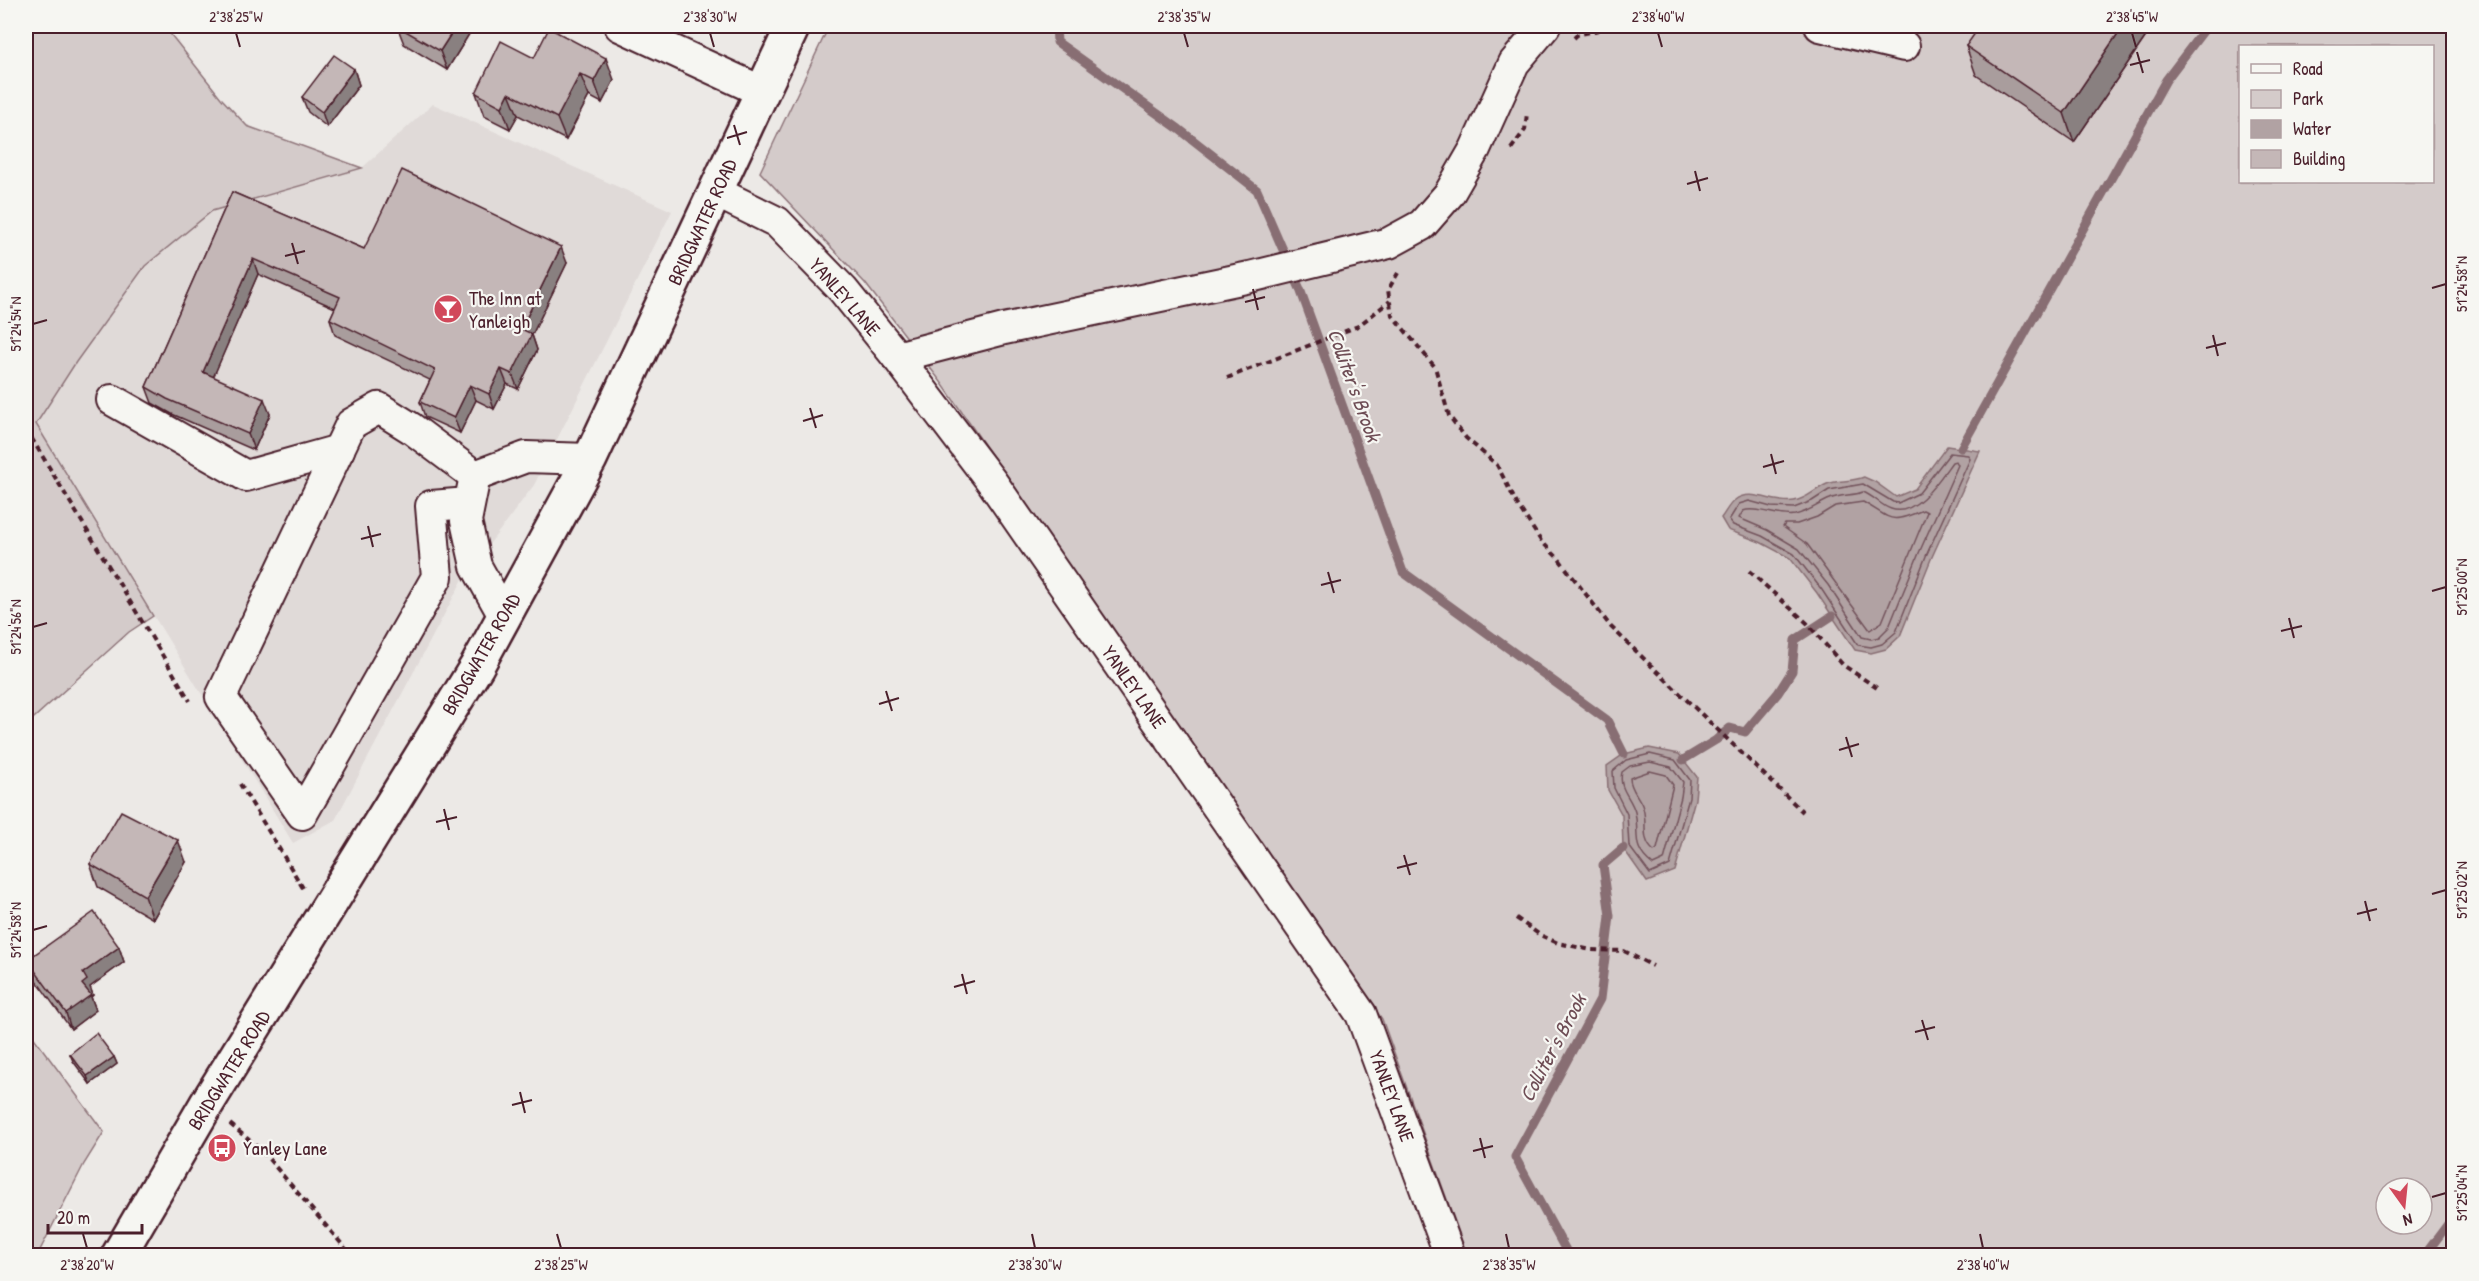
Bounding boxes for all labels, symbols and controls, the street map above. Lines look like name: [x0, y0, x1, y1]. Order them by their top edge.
text: 2°38'25"W: [209, 6, 263, 27]
text: 2°38'30"W: [683, 6, 737, 27]
text: 2°38'35"W: [1157, 6, 1211, 27]
text: 2°38'40"W: [1632, 6, 1685, 27]
text: 2°38'45"W: [2106, 6, 2159, 27]
legend: [2239, 45, 2434, 183]
text: Road: [2293, 56, 2323, 81]
text: Park: [2293, 86, 2324, 111]
text: Water: [2293, 116, 2331, 141]
text: Building: [2293, 146, 2345, 171]
street label: BRIDGWATER ROAD: [660, 154, 743, 289]
street label: YANLEY LANE: [804, 252, 887, 342]
text: 51°24'58"N: [2451, 256, 2472, 312]
place label: The Inn at Yanleigh: [469, 284, 543, 334]
bar icon: The Inn at Yanleigh: [432, 293, 464, 325]
text: 51°24'54"N: [5, 297, 26, 351]
water label: Colliter's Brook: [1321, 324, 1389, 447]
text: 51°25'00"N: [2451, 558, 2472, 616]
street label: BRIDGWATER ROAD: [435, 587, 527, 720]
text: 51°24'56"N: [5, 599, 26, 655]
street label: YANLEY LANE: [1096, 640, 1173, 734]
text: 51°25'02"N: [2451, 861, 2472, 919]
text: 51°24'58"N: [5, 902, 26, 958]
water label: Colliter's Brook: [1512, 987, 1594, 1107]
street label: BRIDGWATER ROAD: [181, 1004, 276, 1135]
street label: YANLEY LANE: [1363, 1046, 1422, 1146]
bus stop icon: Yanley Lane: [206, 1132, 238, 1164]
place label: Yanley Lane: [243, 1134, 327, 1161]
text: 51°25'04"N: [2451, 1165, 2472, 1221]
north arrow: [2374, 1176, 2434, 1236]
scale bar: [48, 1197, 142, 1235]
text: 20 m: [57, 1205, 90, 1230]
text: N: [2400, 1209, 2415, 1232]
text: 2°38'20"W: [60, 1254, 115, 1275]
text: 2°38'25"W: [534, 1254, 588, 1275]
text: 2°38'30"W: [1008, 1254, 1062, 1275]
text: 2°38'35"W: [1482, 1254, 1536, 1275]
text: 2°38'40"W: [1957, 1254, 2010, 1275]

